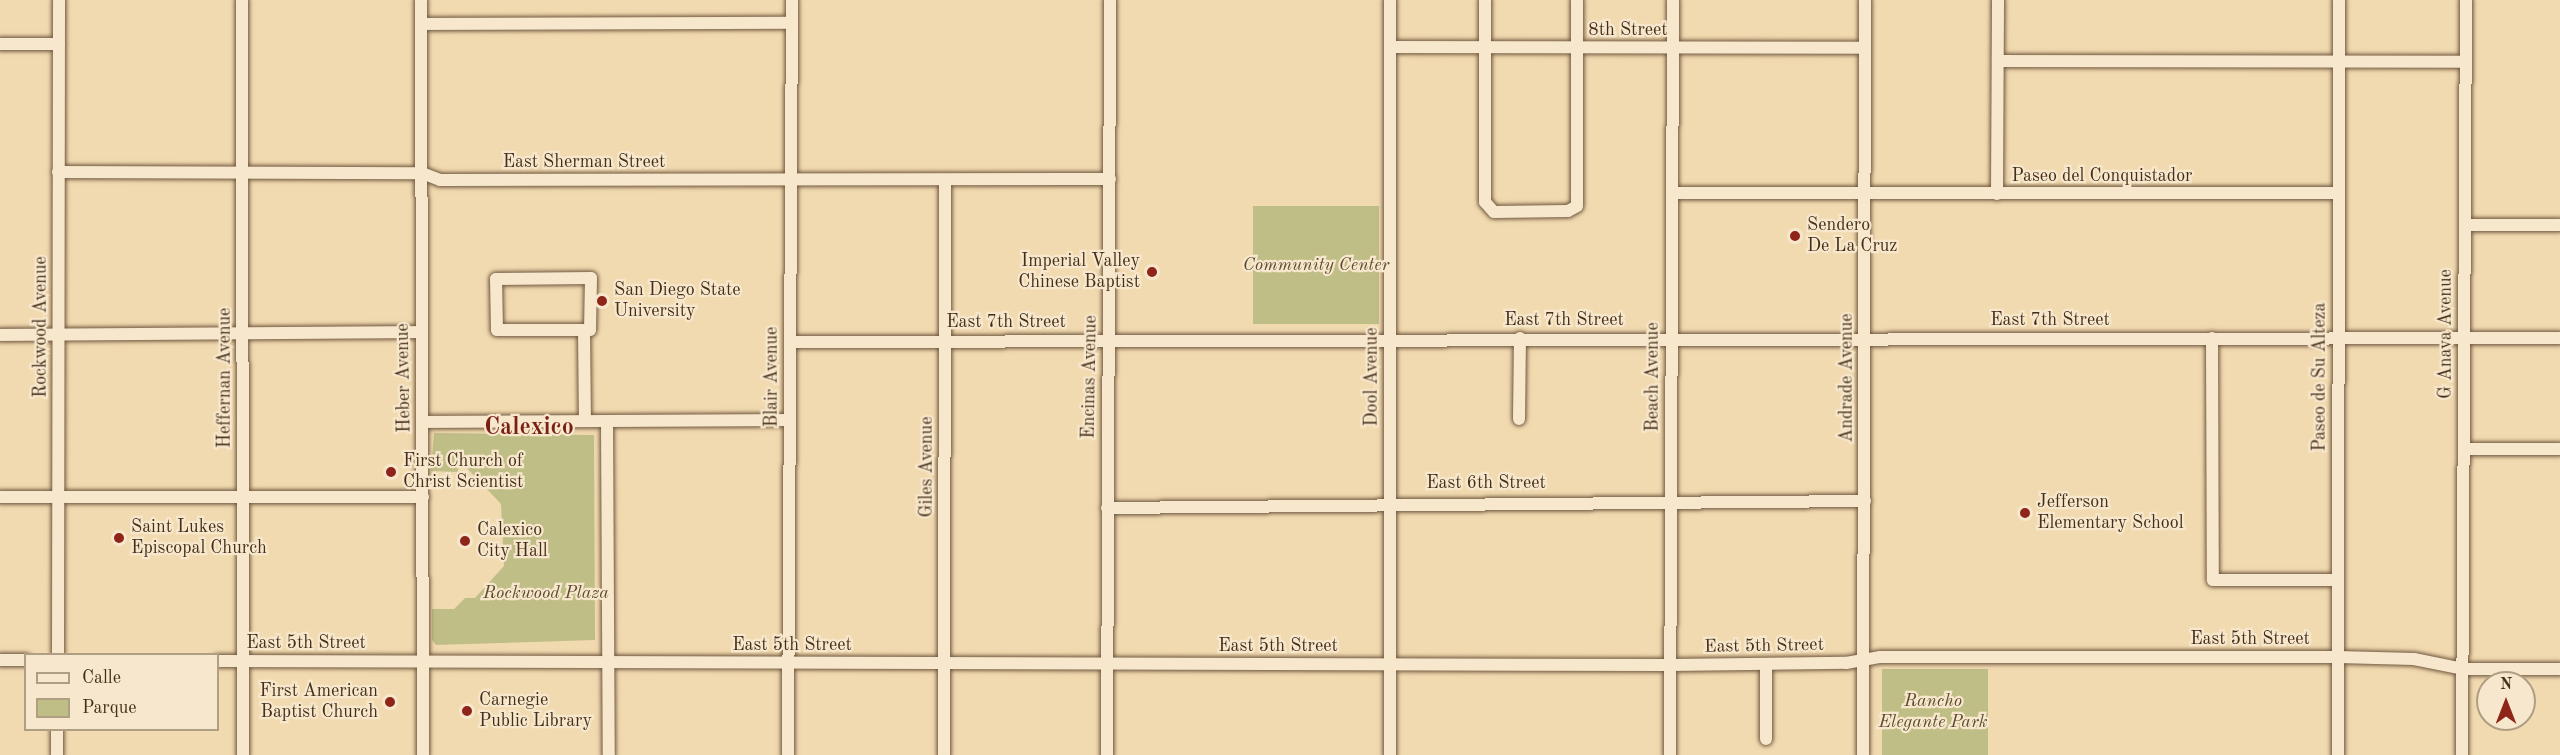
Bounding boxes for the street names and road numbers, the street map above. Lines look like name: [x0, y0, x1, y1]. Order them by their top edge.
street label: 8th Street: [1588, 19, 1668, 41]
street label: East Sherman Street: [503, 151, 665, 173]
street label: Paseo del Conquistador: [2012, 165, 2192, 187]
street label: Rockwood Avenue: [30, 256, 52, 398]
street label: G Anava Avenue: [2435, 269, 2457, 399]
street label: Paseo de Su Alteza: [2309, 303, 2331, 451]
street label: Heffernan Avenue: [214, 308, 236, 448]
street label: East 7th Street: [1504, 309, 1624, 331]
street label: East 7th Street: [1990, 309, 2110, 331]
street label: East 7th Street: [946, 311, 1066, 333]
street label: Andrade Avenue: [1836, 313, 1858, 443]
street label: Encinas Avenue: [1078, 315, 1102, 439]
street label: Beach Avenue: [1642, 322, 1664, 432]
street label: Heber Avenue: [392, 323, 416, 433]
street label: Blair Avenue: [761, 327, 783, 427]
street label: Dool Avenue: [1361, 328, 1383, 426]
street label: Giles Avenue: [916, 417, 938, 517]
street label: East 6th Street: [1426, 472, 1546, 494]
street label: East 5th Street: [2190, 628, 2310, 650]
street label: East 5th Street: [246, 632, 366, 654]
street label: East 5th Street: [732, 634, 852, 656]
street label: East 5th Street: [1704, 634, 1824, 658]
street label: East 5th Street: [1218, 635, 1338, 657]

